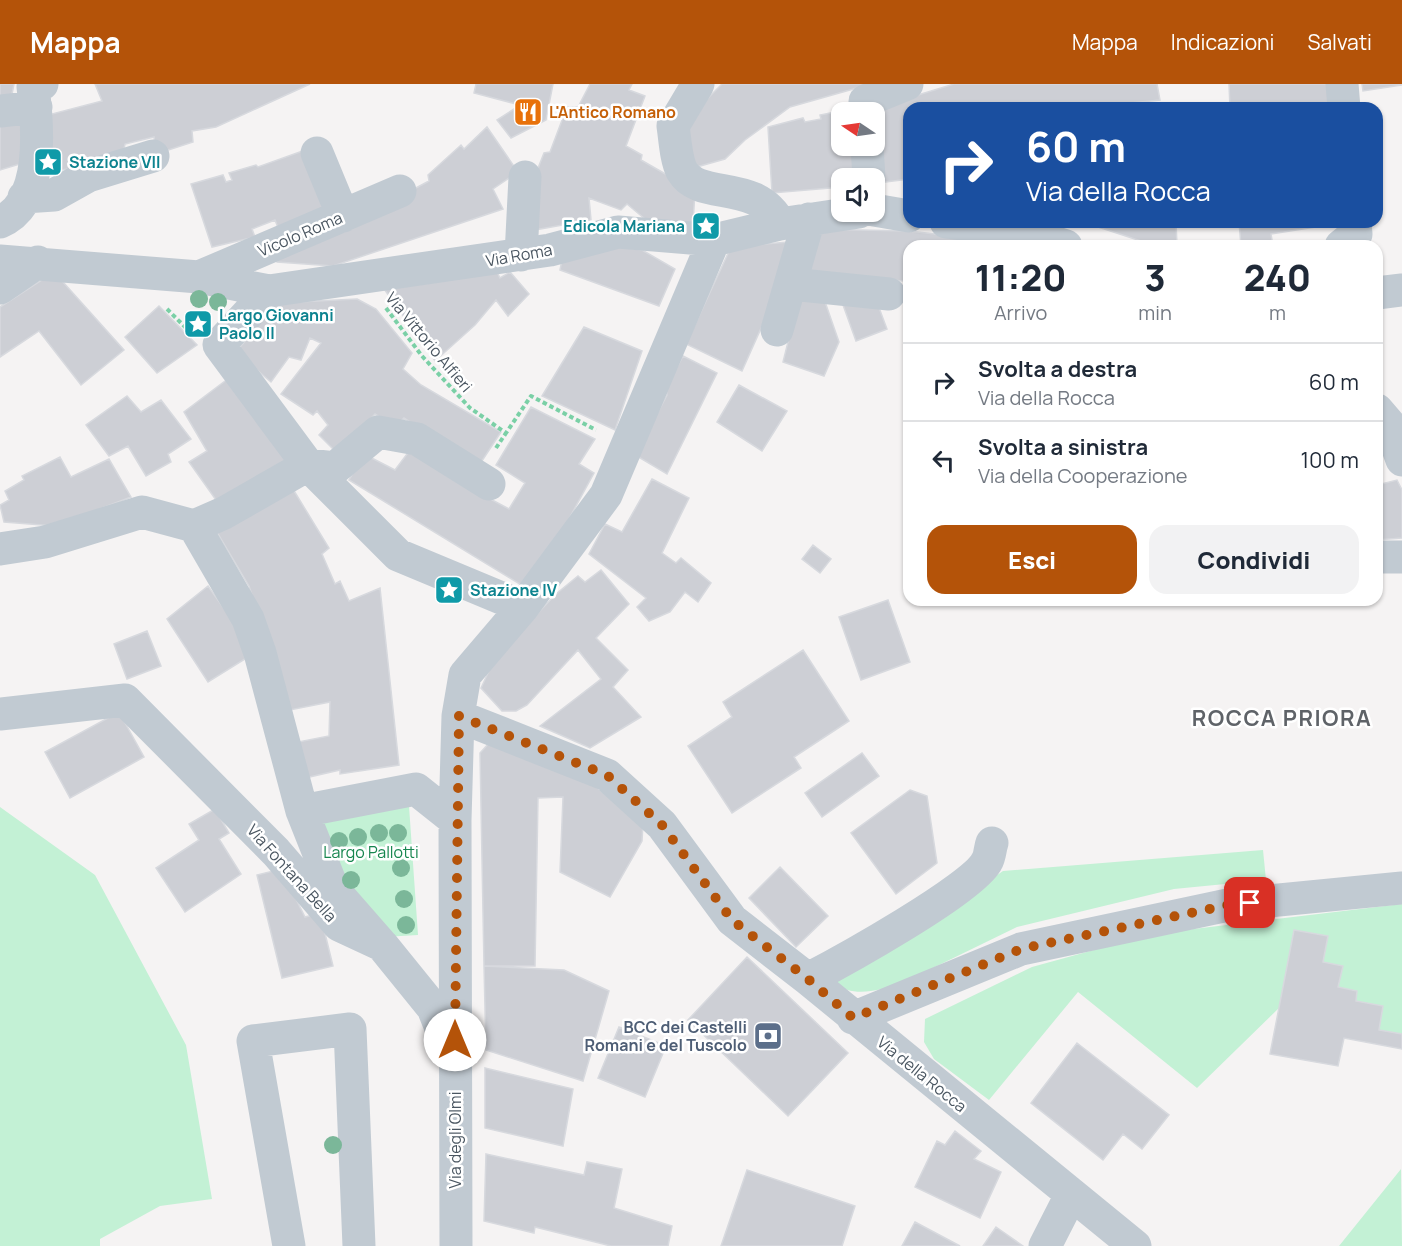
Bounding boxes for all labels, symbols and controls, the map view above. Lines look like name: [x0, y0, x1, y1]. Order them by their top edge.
text: Mappa: [30, 23, 121, 61]
text: Mappa: [1072, 28, 1138, 56]
text: Indicazioni: [1171, 28, 1274, 56]
text: Salvati: [1307, 28, 1372, 56]
restaurant icon: L'Antico Romano: [512, 96, 544, 128]
place label: L'Antico Romano: [549, 101, 676, 123]
north arrow: [831, 102, 885, 156]
map controls: [831, 102, 885, 222]
text: 60 m: [1026, 117, 1126, 175]
icon: right: [927, 126, 1005, 204]
place icon: Stazione VII: [32, 146, 64, 178]
place label: Stazione VII: [69, 151, 161, 173]
button: sound: [831, 168, 885, 222]
text: Via della Rocca: [1026, 172, 1211, 209]
street label: Vicolo Roma: [254, 206, 346, 262]
place icon: Edicola Mariana: [690, 210, 722, 242]
place label: Edicola Mariana: [563, 215, 685, 237]
street label: Via Roma: [484, 238, 554, 272]
text: 11:20: [975, 253, 1066, 302]
text: 3: [1144, 253, 1166, 302]
text: 240: [1244, 253, 1311, 302]
street label: Via Vittorio Alfieri: [381, 287, 477, 397]
text: Arrivo: [994, 299, 1047, 326]
text: min: [1138, 299, 1172, 326]
text: m: [1269, 299, 1286, 326]
place label: Largo Giovanni Paolo II: [219, 304, 334, 344]
place icon: Largo Giovanni Paolo II: [182, 308, 214, 340]
text: Svolta a destra: [978, 354, 1137, 384]
icon: right: [927, 366, 960, 399]
text: 60 m: [1309, 367, 1359, 397]
text: Via della Rocca: [978, 384, 1115, 411]
text: Svolta a sinistra: [978, 432, 1148, 462]
icon: left: [927, 444, 960, 477]
text: 100 m: [1301, 445, 1359, 475]
text: Via della Cooperazione: [978, 462, 1187, 489]
button: Esci: [927, 525, 1137, 594]
button: Condividi: [1149, 525, 1359, 594]
place icon: Stazione IV: [433, 574, 465, 606]
place label: Stazione IV: [470, 579, 558, 601]
district label: ROCCA PRIORA: [1192, 703, 1372, 733]
street label: Via Fontana Bella: [242, 819, 342, 927]
park label: Largo Pallotti: [323, 841, 419, 863]
pin: [1224, 877, 1275, 928]
icon: arrive: [1233, 886, 1266, 919]
position arrow: [423, 1008, 487, 1072]
place label: BCC dei Castelli Romani e del Tuscolo: [584, 1016, 747, 1056]
bank icon: BCC dei Castelli Romani e del Tuscolo: [752, 1020, 784, 1052]
street label: Via della Rocca: [873, 1031, 971, 1117]
street label: Via degli Olmi: [444, 1092, 466, 1188]

